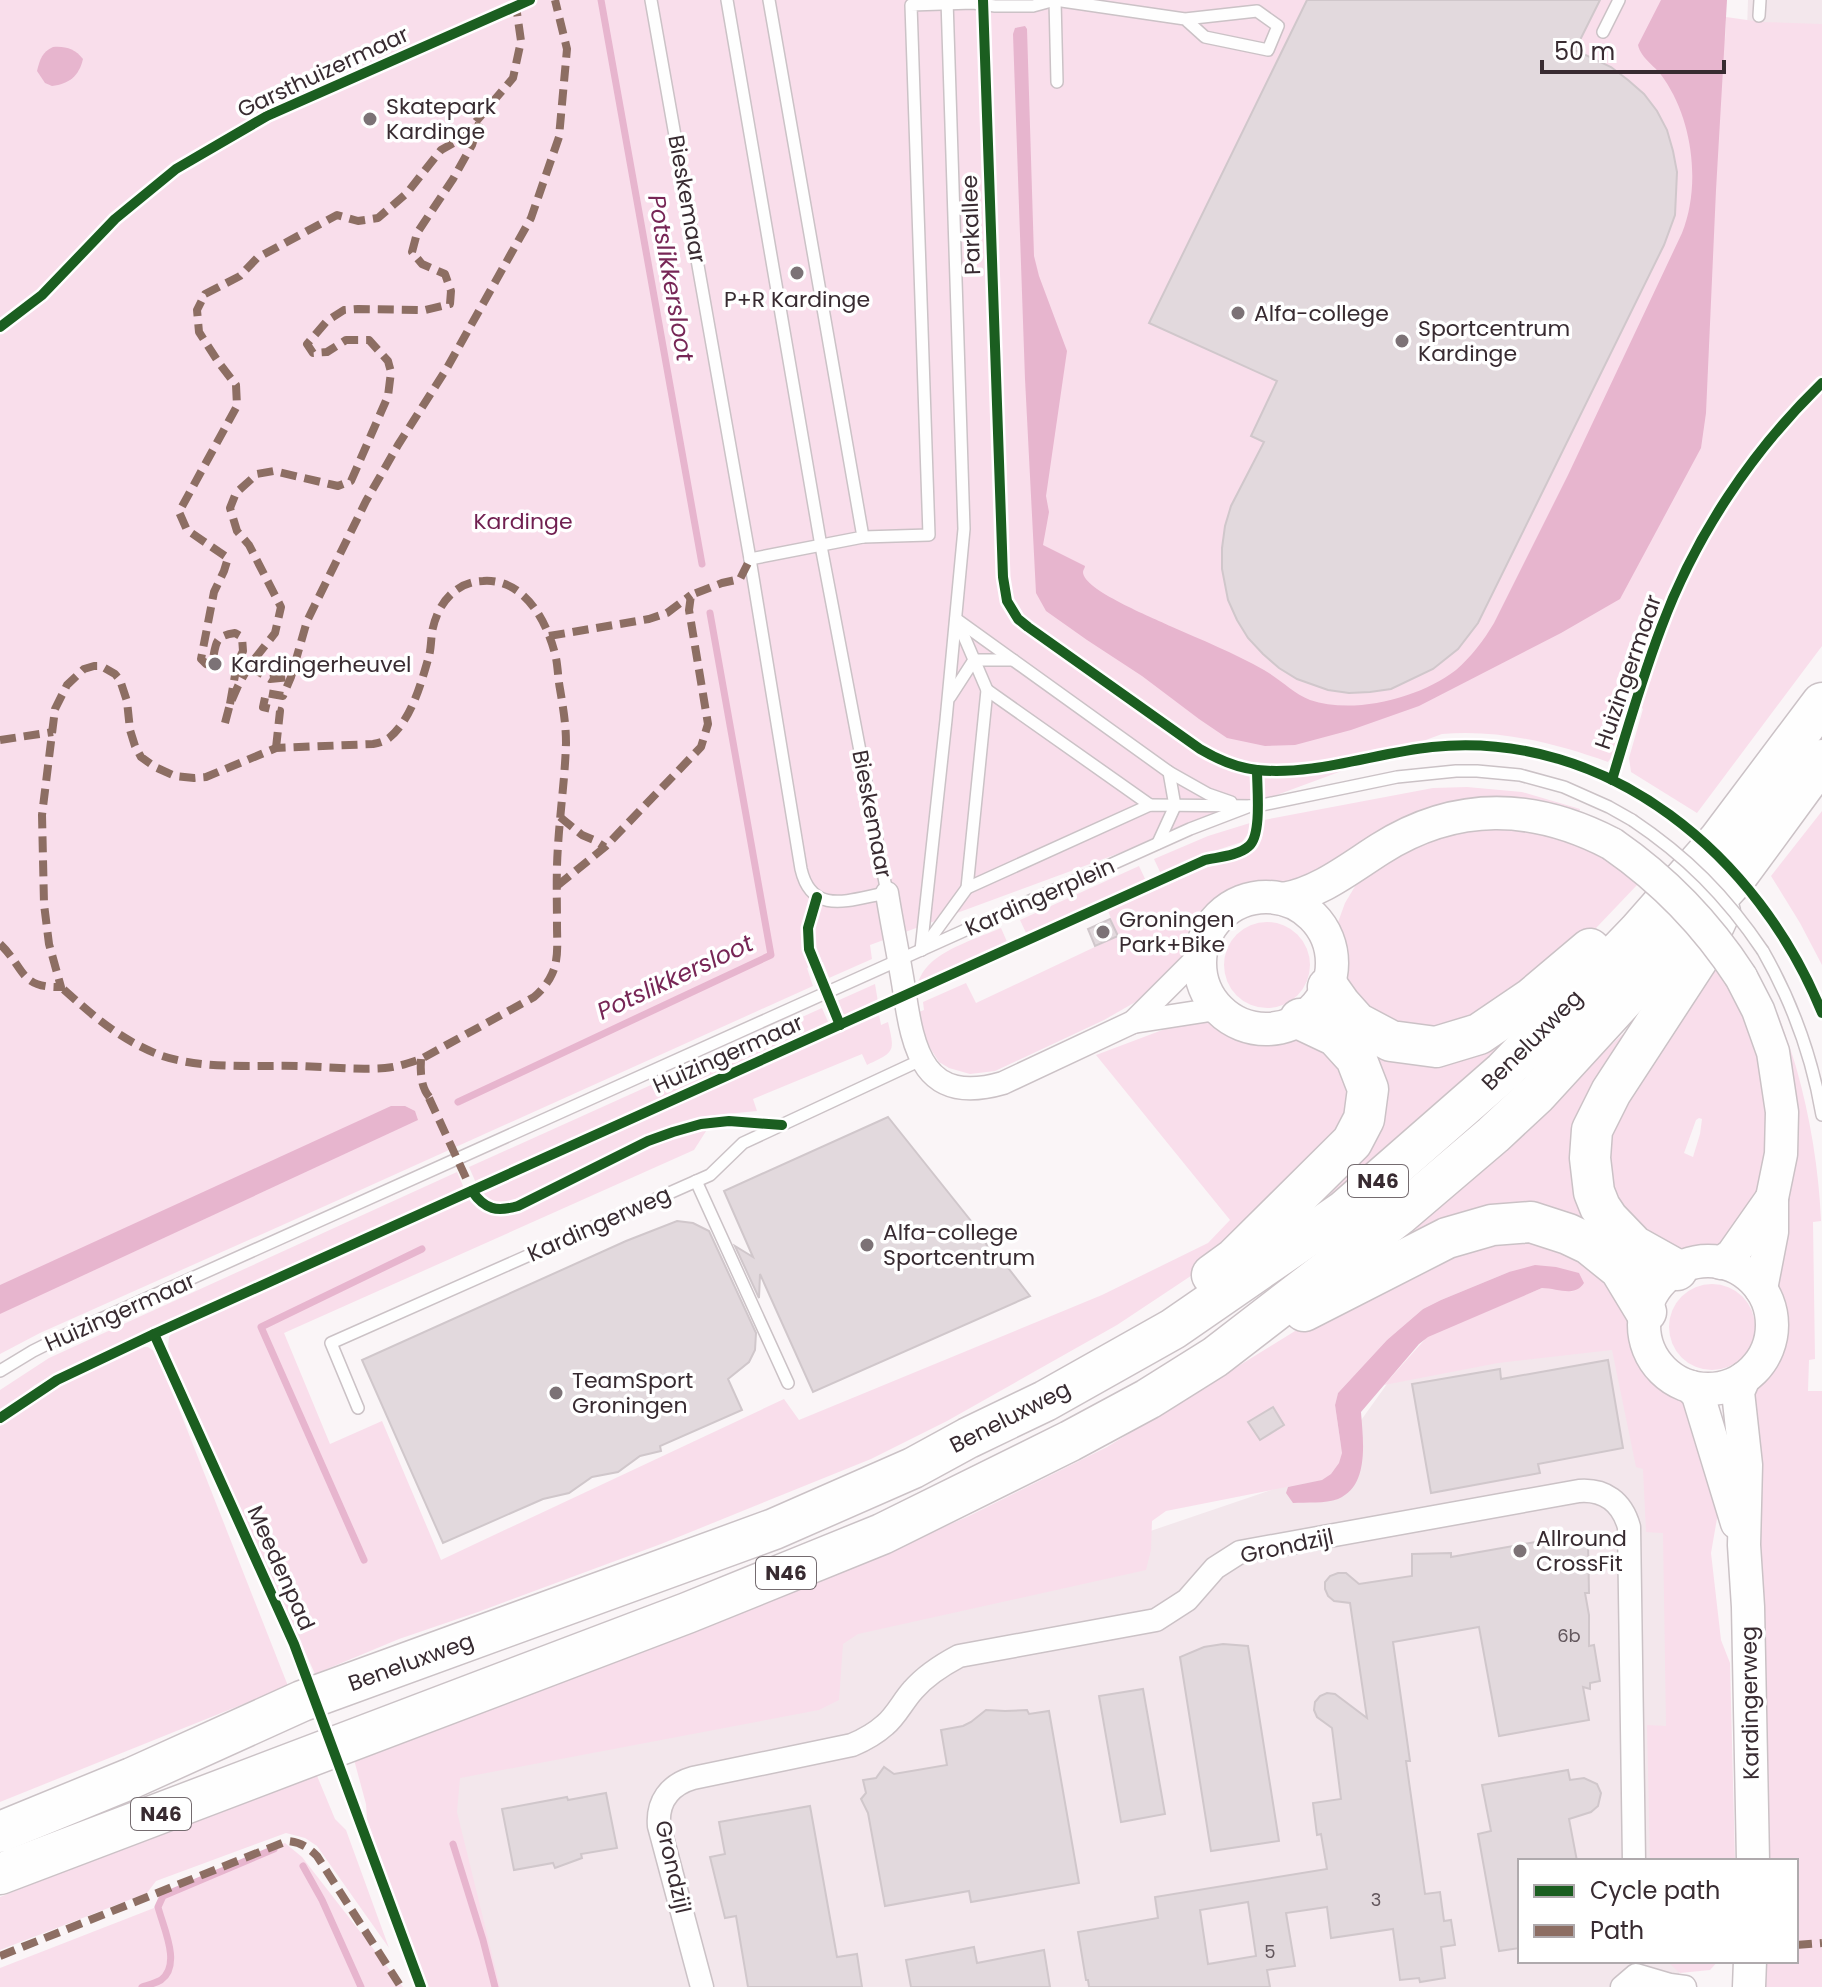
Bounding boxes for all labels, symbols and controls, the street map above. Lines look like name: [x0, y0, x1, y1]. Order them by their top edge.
street label: Garsthuizermaar: [232, 19, 414, 125]
scale bar: [1542, 24, 1724, 74]
text: 50 m: [1554, 35, 1615, 68]
place label: Skatepark Kardinge: [386, 91, 497, 147]
marker: Skatepark Kardinge: [361, 110, 379, 128]
street label: Bieskemaar: [660, 132, 714, 266]
street label: Parkallee: [954, 174, 988, 276]
water label: Potslikkersloot: [640, 192, 702, 365]
marker: P+R Kardinge: [788, 264, 806, 282]
place label: P+R Kardinge: [724, 284, 870, 315]
place label: Alfa-college: [1254, 298, 1389, 329]
marker: Alfa-college: [1229, 304, 1247, 322]
place label: Sportcentrum Kardinge: [1418, 313, 1570, 369]
marker: Sportcentrum Kardinge: [1393, 332, 1411, 350]
park label: Kardinge: [473, 506, 573, 537]
street label: Huizingermaar: [1587, 591, 1669, 753]
place label: Kardingerheuvel: [231, 649, 412, 680]
marker: Kardingerheuvel: [206, 655, 224, 673]
street label: Bieskemaar: [844, 747, 900, 881]
street label: Kardingerplein: [960, 850, 1120, 944]
place label: Groningen Park+Bike: [1119, 904, 1235, 960]
marker: Groningen Park+Bike: [1094, 923, 1112, 941]
water label: Potslikkersloot: [592, 926, 760, 1028]
street label: Beneluxweg: [1475, 983, 1589, 1097]
street label: Huizingermaar: [648, 1007, 808, 1101]
road number: N46: [1348, 1165, 1408, 1197]
street label: Kardingerweg: [522, 1179, 676, 1269]
place label: Alfa-college Sportcentrum: [883, 1217, 1035, 1273]
marker: Alfa-college Sportcentrum: [858, 1236, 876, 1254]
street label: Huizingermaar: [40, 1265, 200, 1359]
place label: TeamSport Groningen: [572, 1365, 693, 1421]
street label: Beneluxweg: [944, 1373, 1076, 1461]
marker: TeamSport Groningen: [547, 1384, 565, 1402]
street label: Meedenpad: [240, 1501, 322, 1635]
street label: Grondzijl: [1237, 1521, 1337, 1571]
place label: Allround CrossFit: [1536, 1523, 1627, 1579]
marker: Allround CrossFit: [1511, 1542, 1529, 1560]
road number: N46: [756, 1557, 816, 1589]
house number: 6b: [1557, 1623, 1581, 1648]
street label: Beneluxweg: [344, 1625, 478, 1699]
street label: Kardingerweg: [1733, 1626, 1767, 1780]
road number: N46: [131, 1798, 191, 1830]
street label: Grondzijl: [647, 1817, 699, 1917]
legend: [1518, 1859, 1798, 1963]
text: Cycle path: [1590, 1874, 1720, 1907]
house number: 3: [1371, 1887, 1381, 1912]
text: Path: [1590, 1914, 1644, 1947]
house number: 5: [1264, 1939, 1276, 1964]

